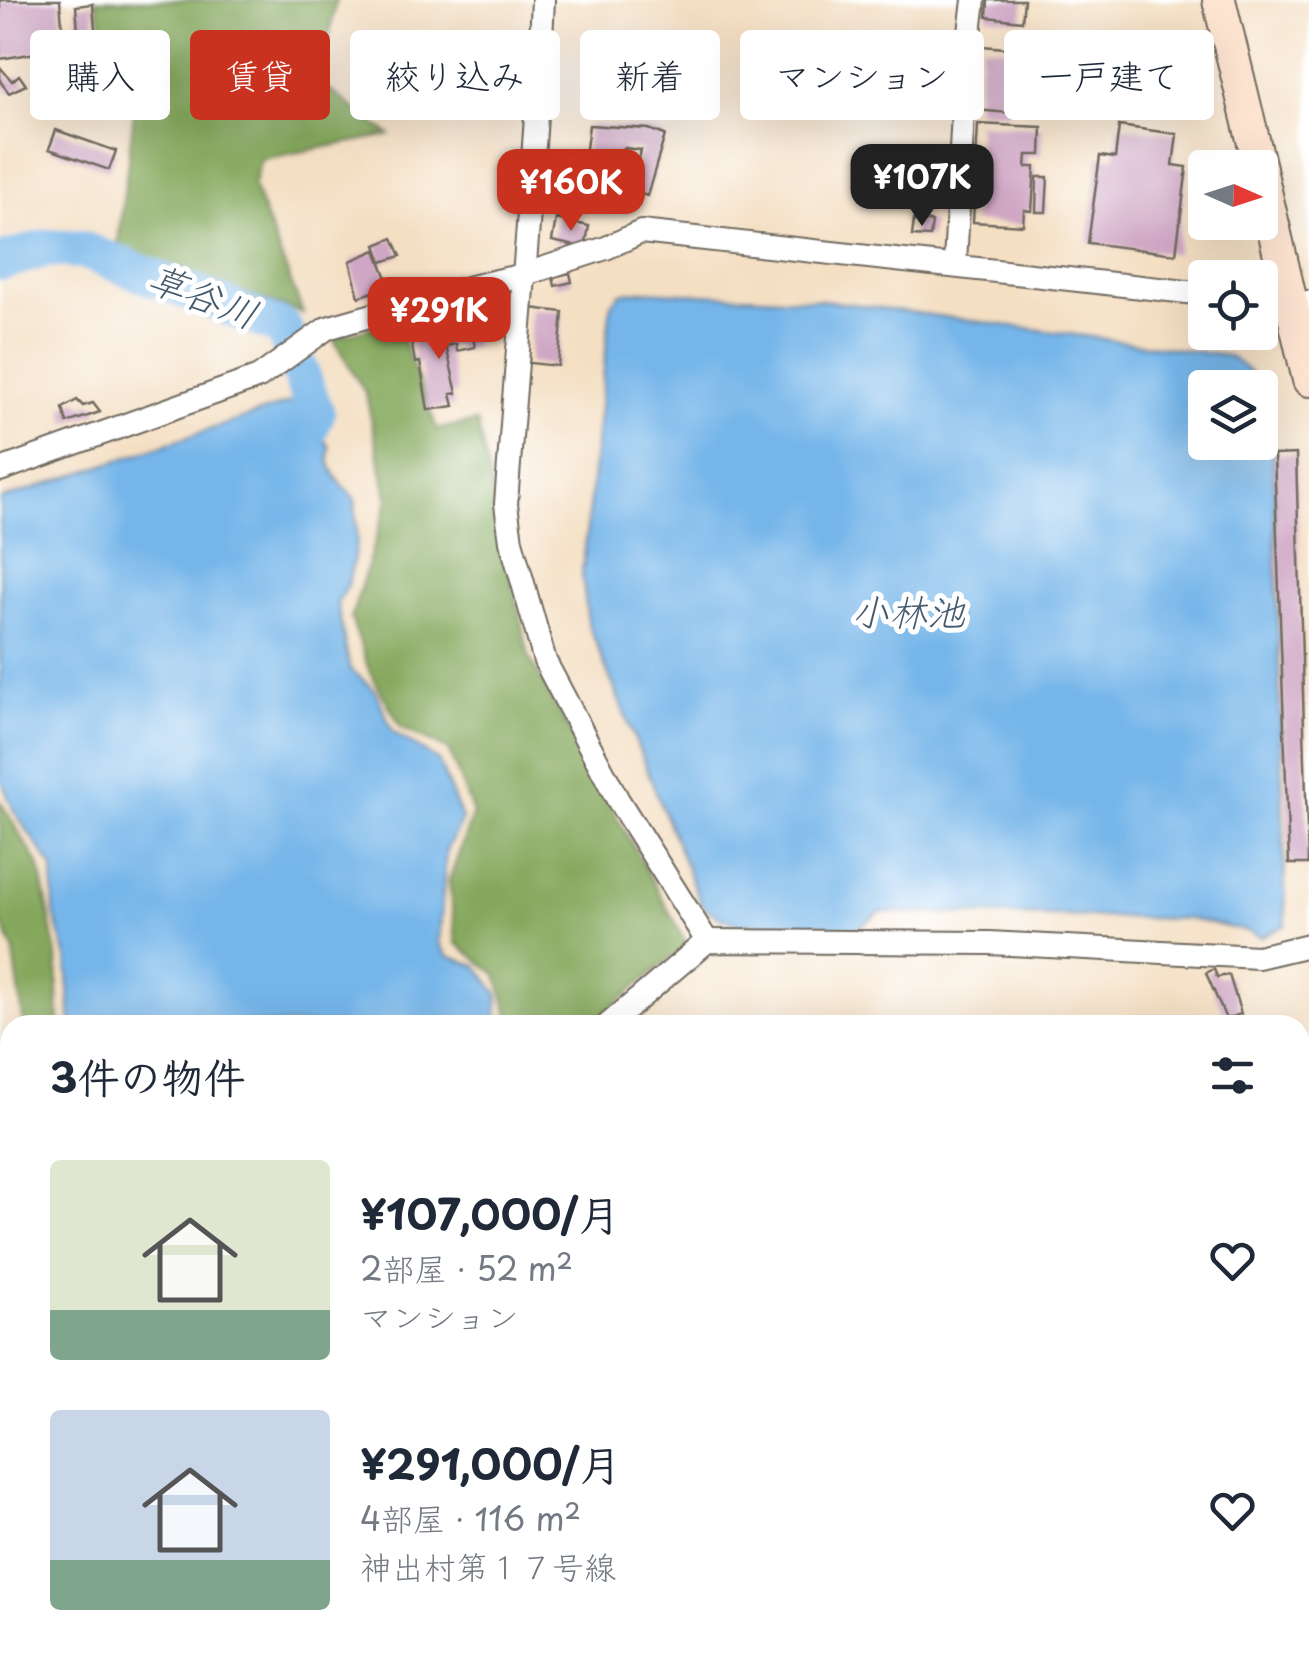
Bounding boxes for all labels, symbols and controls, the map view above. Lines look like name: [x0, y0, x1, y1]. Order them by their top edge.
chip: 購入: [30, 30, 170, 120]
chip: 賃貸: [190, 30, 330, 120]
chip: 絞り込み: [350, 30, 560, 120]
chip: 新着: [580, 30, 720, 120]
chip: マンション: [740, 30, 984, 120]
chip: 一戸建て: [1004, 30, 1214, 120]
pin: ¥107K: [852, 144, 992, 229]
pin: ¥160K: [501, 149, 641, 234]
north arrow: [1188, 150, 1278, 240]
map controls: [1188, 150, 1278, 460]
text: ¥107K: [873, 152, 971, 200]
text: ¥160K: [519, 157, 623, 205]
water label: 草谷川: [140, 248, 267, 342]
button: locate: [1188, 260, 1278, 350]
pin: ¥291K: [369, 277, 509, 362]
text: ¥291K: [390, 285, 488, 333]
button: layers: [1188, 370, 1278, 460]
water label: 小林池: [851, 582, 966, 639]
text: 3件の物件: [50, 1044, 246, 1107]
icon: filters: [1205, 1048, 1260, 1103]
text: ¥107,000/月: [360, 1181, 620, 1244]
icon: home: [130, 1200, 250, 1320]
icon: heart: [1205, 1233, 1260, 1288]
text: 2部屋 · 52 m²: [360, 1244, 573, 1292]
text: マンション: [360, 1292, 519, 1340]
text: ¥291,000/月: [360, 1431, 621, 1494]
icon: home: [130, 1450, 250, 1570]
icon: heart: [1205, 1483, 1260, 1538]
text: 4部屋 · 116 m²: [360, 1494, 581, 1542]
text: 神出村第１７号線: [360, 1542, 616, 1590]

